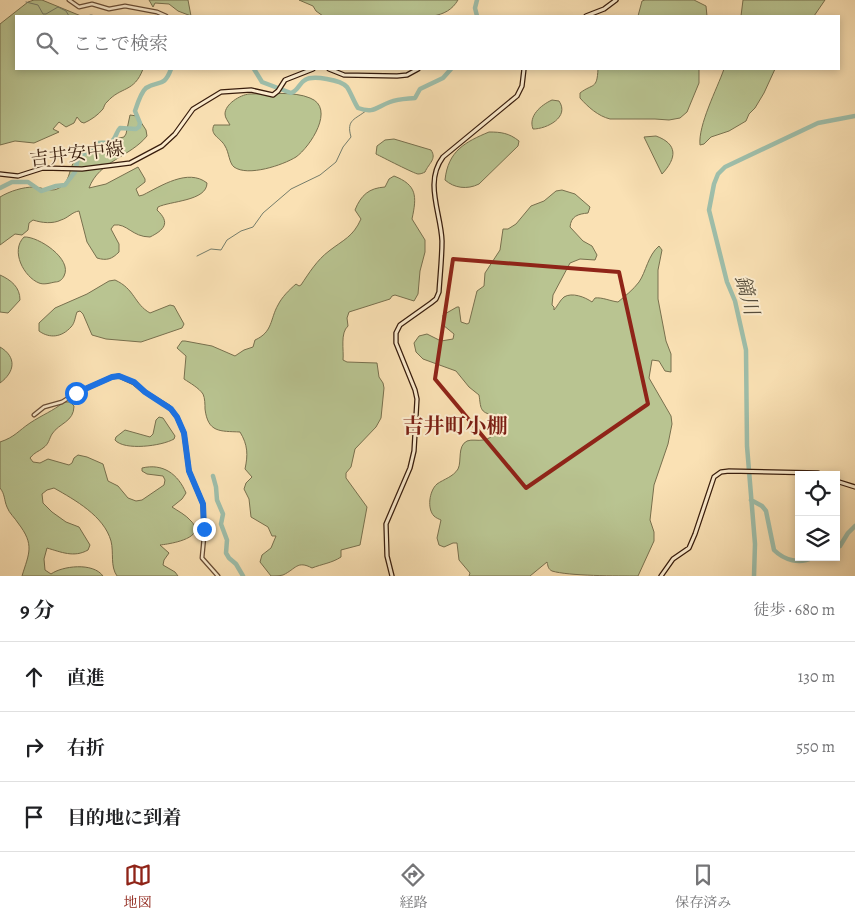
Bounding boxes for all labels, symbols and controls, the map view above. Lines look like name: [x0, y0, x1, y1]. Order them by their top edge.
search box: [15, 15, 840, 70]
icon: search: [33, 29, 61, 57]
text: ここで検索: [73, 31, 168, 57]
street label: 吉井安中線: [28, 135, 126, 173]
water label: 鏑川: [729, 272, 766, 320]
route start: [65, 382, 88, 405]
district label: 吉井町小棚: [403, 412, 508, 440]
map controls: [795, 471, 840, 561]
button: locate: [795, 471, 840, 516]
button: layers: [795, 516, 840, 561]
route end: [193, 518, 216, 541]
text: 9 分: [20, 596, 54, 624]
text: 徒歩 · 680 m: [753, 599, 835, 621]
icon: ahead: [20, 663, 48, 691]
text: 直進: [67, 665, 105, 691]
text: 130 m: [798, 666, 835, 688]
icon: right: [20, 733, 48, 761]
text: 右折: [67, 735, 105, 761]
text: 550 m: [796, 736, 835, 758]
icon: arrive: [20, 803, 48, 831]
text: 目的地に到着: [67, 805, 181, 831]
tab: 地図: [124, 861, 152, 912]
tab: 経路: [399, 861, 427, 912]
tab: 保存済み: [675, 861, 731, 912]

